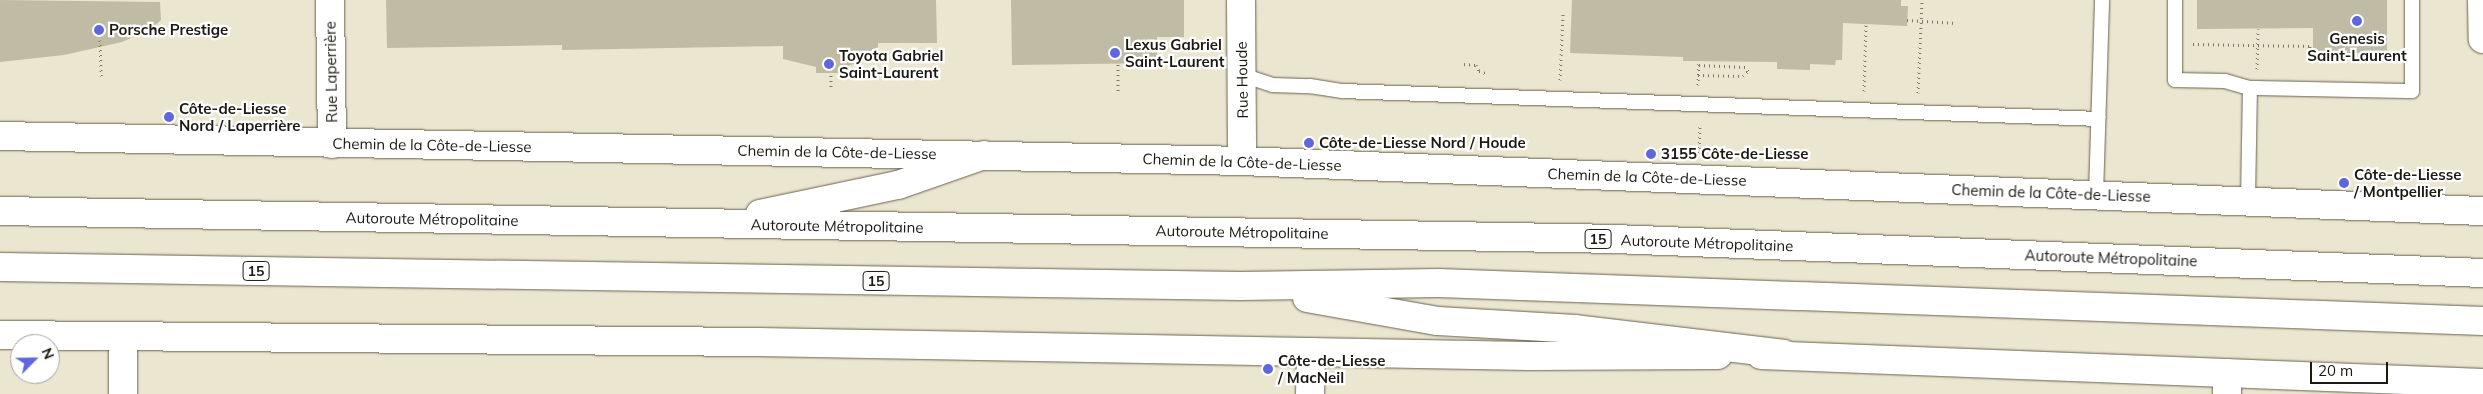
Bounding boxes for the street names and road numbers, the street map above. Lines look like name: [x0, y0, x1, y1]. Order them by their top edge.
street label: Rue Laperrière: [321, 21, 341, 123]
street label: Rue Houde: [1232, 41, 1252, 119]
street label: Chemin de la Côte-de-Liesse: [332, 134, 532, 156]
street label: Chemin de la Côte-de-Liesse: [737, 141, 937, 163]
street label: Chemin de la Côte-de-Liesse: [1142, 150, 1342, 174]
street label: Chemin de la Côte-de-Liesse: [1547, 165, 1747, 189]
street label: Chemin de la Côte-de-Liesse: [1951, 181, 2151, 205]
street label: Autoroute Métropolitaine: [345, 208, 519, 230]
street label: Autoroute Métropolitaine: [750, 215, 924, 237]
street label: Autoroute Métropolitaine: [1155, 221, 1329, 243]
road number: 15: [1584, 228, 1612, 250]
street label: Autoroute Métropolitaine: [1620, 231, 1794, 255]
street label: Autoroute Métropolitaine: [2024, 246, 2198, 270]
road number: 15: [242, 260, 270, 282]
road number: 15: [862, 270, 890, 292]

